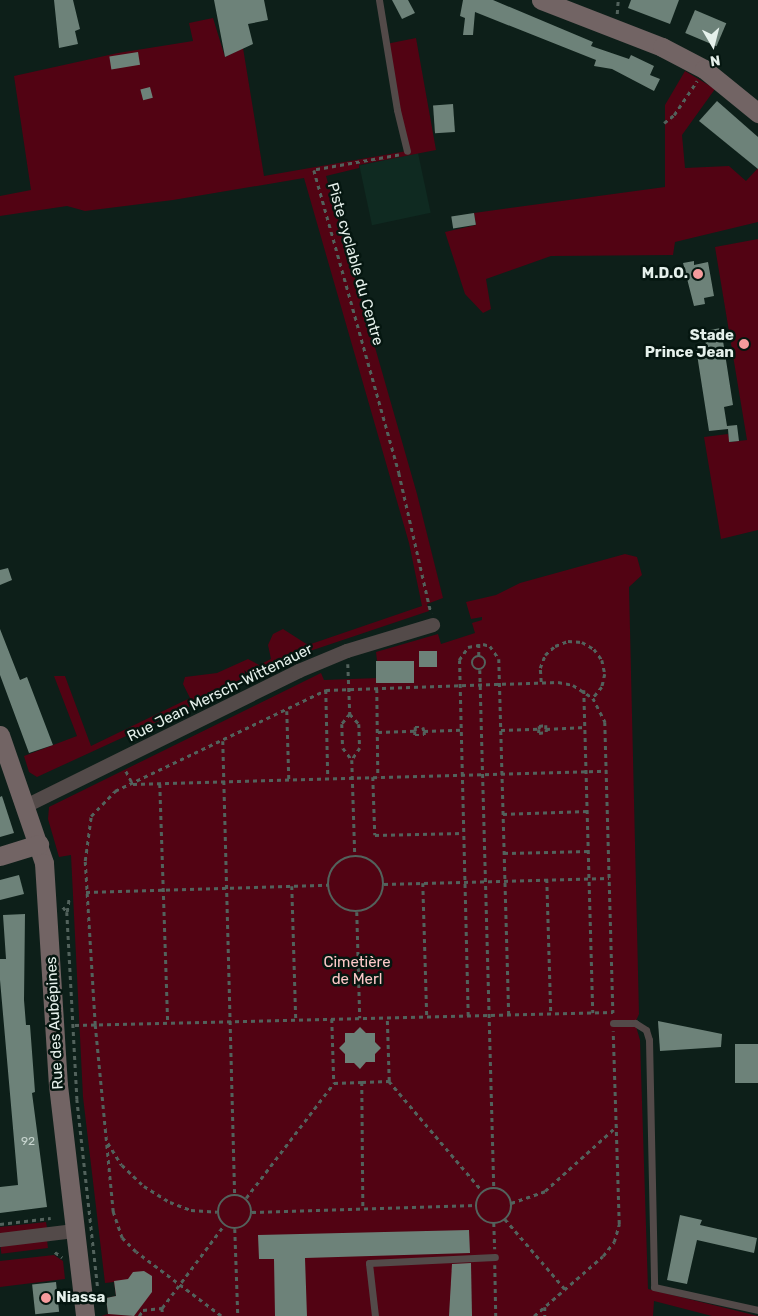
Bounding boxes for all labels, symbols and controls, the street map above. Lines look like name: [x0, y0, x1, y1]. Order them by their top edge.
north arrow: [688, 20, 738, 70]
text: N: [709, 51, 721, 69]
street label: Piste cyclable du Centre: [323, 180, 387, 348]
place label: M.D.O.: [642, 265, 688, 283]
marker: M.D.O.: [692, 268, 704, 280]
place label: Stade Prince Jean: [645, 326, 734, 361]
marker: Stade Prince Jean: [738, 338, 750, 350]
street label: Rue Jean Mersch-Wittenauer: [124, 640, 316, 746]
park label: Cimetière de Merl: [323, 953, 391, 988]
street label: Rue des Aubépines: [43, 956, 67, 1090]
house number: 92: [21, 1135, 35, 1149]
place label: Niassa: [56, 1289, 105, 1307]
marker: Niassa: [40, 1292, 52, 1304]

